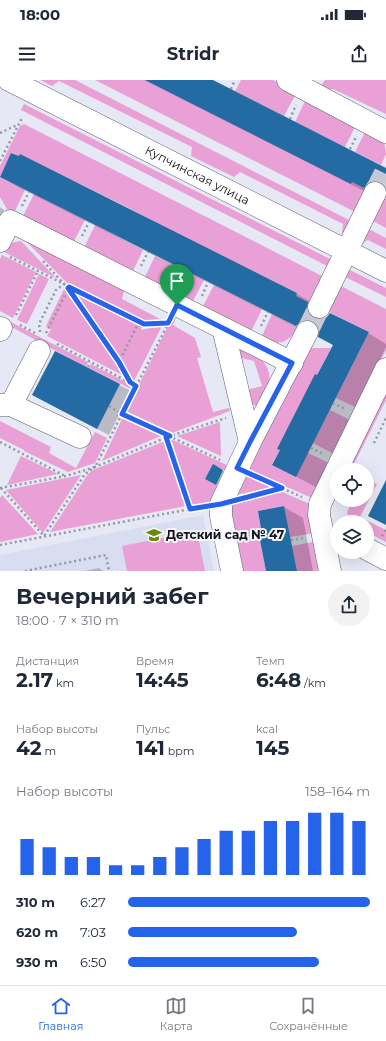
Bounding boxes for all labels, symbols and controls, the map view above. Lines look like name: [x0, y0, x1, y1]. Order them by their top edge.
text: 18:00: [20, 5, 60, 24]
icon: menu: [16, 43, 38, 65]
text: Stridr: [167, 43, 219, 65]
icon: share: [348, 43, 370, 65]
street label: Купчинская улица: [143, 142, 252, 208]
pin: [160, 264, 194, 305]
icon: arrive: [166, 270, 188, 292]
map controls: [330, 463, 374, 559]
button: locate: [330, 463, 374, 507]
button: layers: [330, 515, 374, 559]
school or university icon: Детский сад № 47: [145, 526, 163, 544]
place label: Детский сад № 47: [166, 527, 285, 542]
text: Вечерний забег: [16, 583, 209, 610]
button: share: [328, 584, 370, 626]
text: 18:00 · 7 × 310 m: [16, 612, 119, 628]
text: Дистанция: [16, 654, 79, 668]
text: Время: [136, 654, 174, 668]
text: Темп: [256, 654, 285, 668]
text: 2.17: [16, 668, 53, 692]
text: 14:45: [136, 668, 189, 692]
text: 6:48: [256, 668, 301, 692]
text: km: [53, 676, 74, 690]
text: /km: [301, 676, 326, 690]
text: Набор высоты: [16, 722, 98, 736]
text: Пульс: [136, 722, 170, 736]
text: kcal: [256, 722, 278, 736]
text: 42: [16, 736, 42, 760]
text: 141: [136, 736, 165, 760]
text: 145: [256, 736, 290, 760]
text: m: [42, 744, 56, 758]
text: bpm: [165, 744, 194, 758]
text: Набор высоты: [16, 783, 113, 799]
text: 158–164 m: [305, 783, 370, 799]
text: 310 m: [16, 894, 55, 910]
text: 6:27: [80, 894, 106, 910]
text: 620 m: [16, 924, 58, 940]
text: 7:03: [80, 924, 106, 940]
text: 930 m: [16, 954, 58, 970]
text: 6:50: [80, 954, 107, 970]
tab: Главная: [38, 995, 83, 1033]
tab: Карта: [160, 995, 193, 1033]
tab: Сохранённые: [269, 995, 348, 1033]

